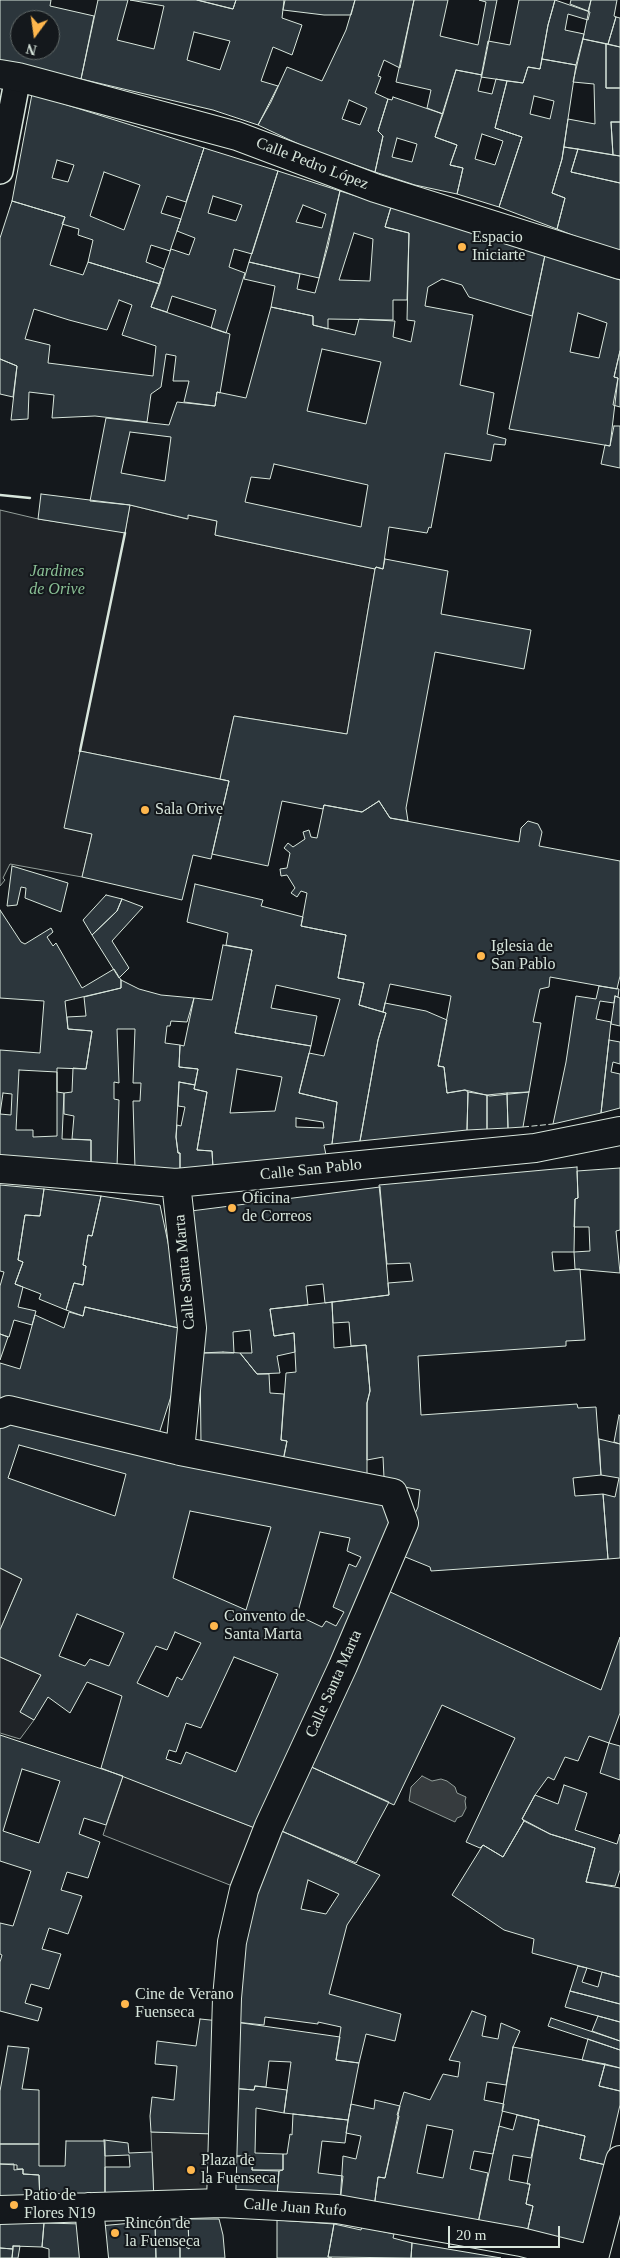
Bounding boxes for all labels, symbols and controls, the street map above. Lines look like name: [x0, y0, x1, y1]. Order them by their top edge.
north arrow: [10, 10, 60, 60]
text: N: [25, 41, 38, 58]
street label: Calle Pedro López: [253, 134, 371, 194]
place label: Espacio Iniciarte: [472, 228, 525, 266]
marker: Espacio Iniciarte: [456, 241, 468, 253]
park label: Jardines de Orive: [29, 562, 85, 600]
place label: Sala Orive: [155, 800, 223, 820]
marker: Sala Orive: [139, 804, 151, 816]
place label: Iglesia de San Pablo: [491, 937, 555, 975]
marker: Iglesia de San Pablo: [475, 950, 487, 962]
street label: Calle San Pablo: [259, 1155, 363, 1185]
place label: Oficina de Correos: [242, 1189, 312, 1227]
marker: Oficina de Correos: [226, 1202, 238, 1214]
street label: Calle Santa Marta: [170, 1214, 200, 1330]
place label: Convento de Santa Marta: [224, 1607, 305, 1645]
marker: Convento de Santa Marta: [208, 1620, 220, 1632]
street label: Calle Santa Marta: [302, 1627, 366, 1741]
place label: Cine de Verano Fuenseca: [135, 1985, 234, 2023]
marker: Cine de Verano Fuenseca: [119, 1998, 131, 2010]
place label: Plaza de la Fuenseca: [201, 2151, 276, 2189]
marker: Plaza de la Fuenseca: [185, 2164, 197, 2176]
place label: Patio de Flores N19: [24, 2186, 96, 2224]
street label: Calle Juan Rufo: [243, 2195, 347, 2221]
marker: Patio de Flores N19: [8, 2199, 20, 2211]
place label: Rincón de la Fuenseca: [125, 2214, 200, 2252]
scale bar: [450, 2216, 562, 2248]
marker: Rincón de la Fuenseca: [109, 2227, 121, 2239]
text: 20 m: [456, 2227, 486, 2243]

